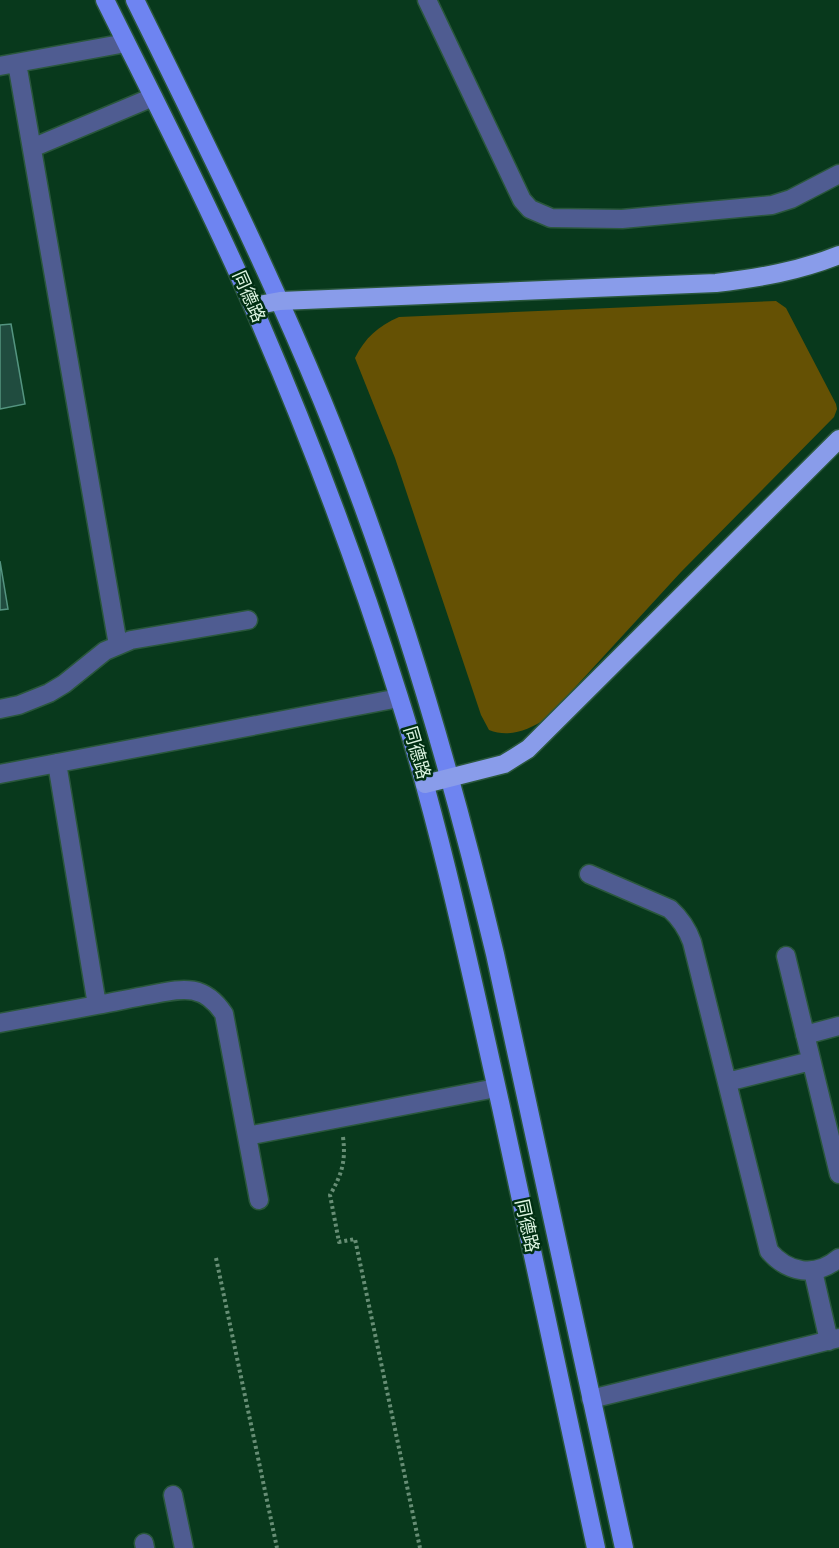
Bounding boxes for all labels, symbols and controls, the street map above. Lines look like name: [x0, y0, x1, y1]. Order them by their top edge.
street label: 同德路: [229, 268, 269, 325]
street label: 同德路: [400, 724, 434, 781]
street label: 同德路: [512, 1197, 542, 1254]

